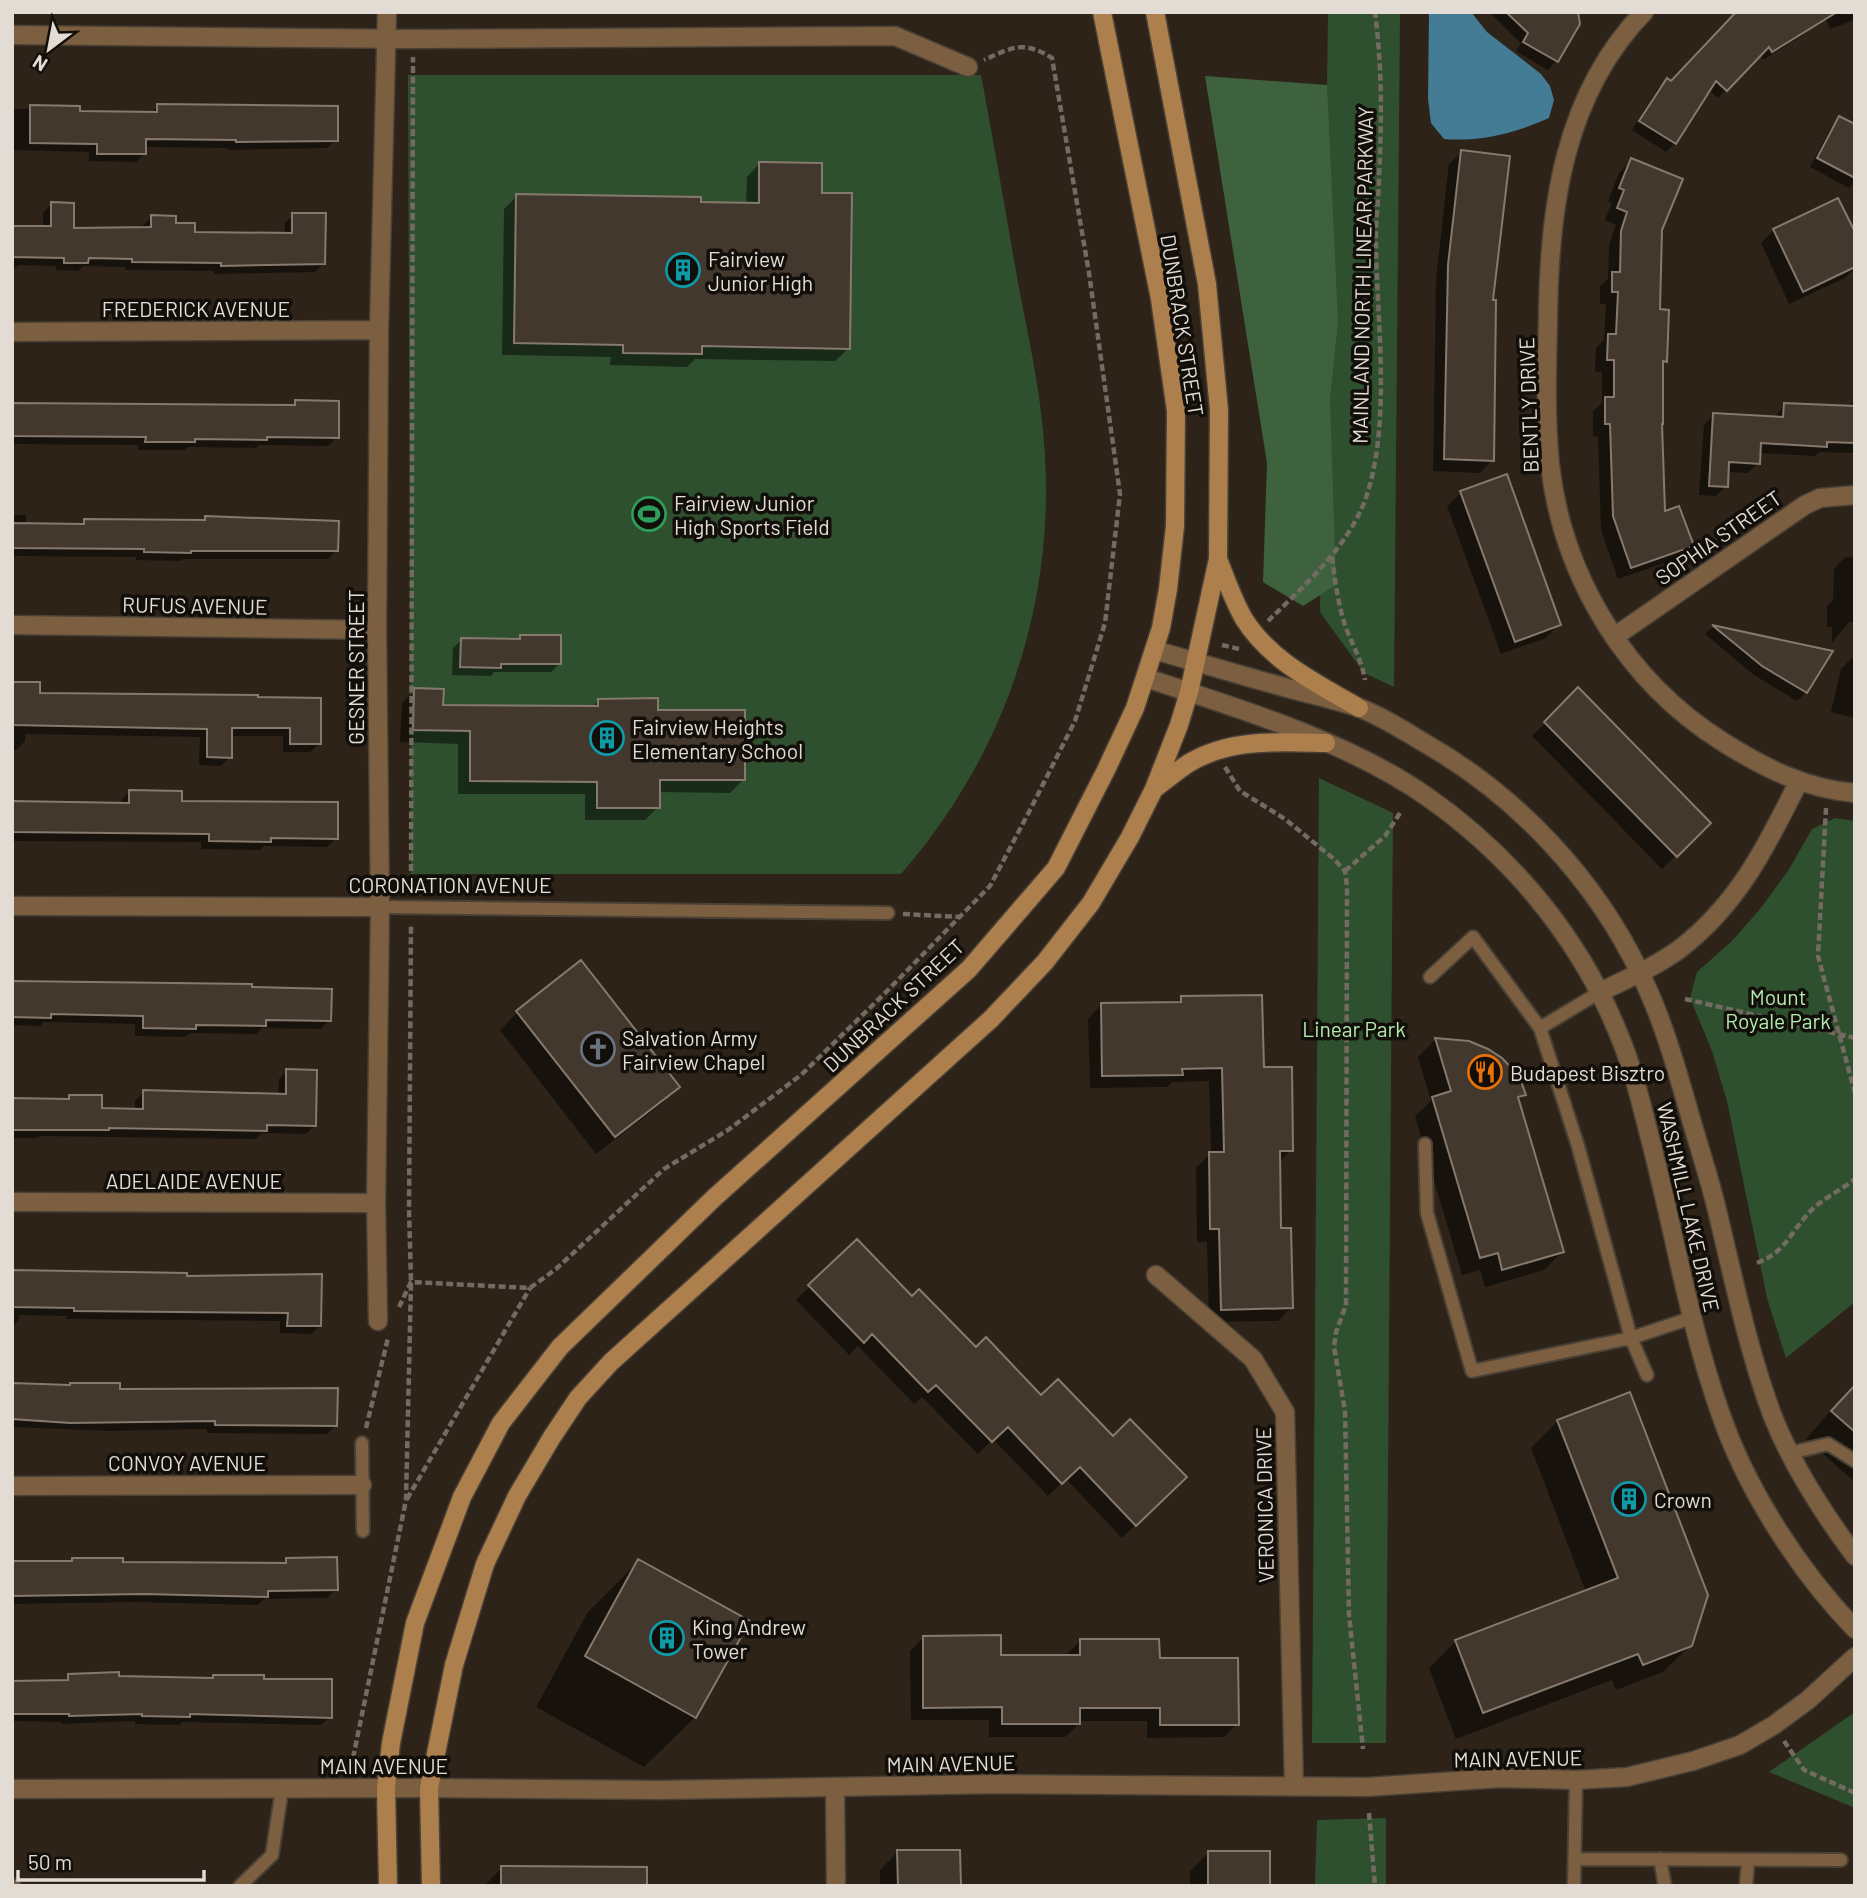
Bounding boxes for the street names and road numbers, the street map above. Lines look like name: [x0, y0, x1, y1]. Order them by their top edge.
street label: MAINLAND NORTH LINEAR PARKWAY: [1347, 106, 1377, 444]
street label: DUNBRACK STREET: [1156, 232, 1210, 418]
street label: FREDERICK AVENUE: [102, 296, 290, 321]
street label: BENTLY DRIVE: [1513, 337, 1543, 473]
street label: SOPHIA STREET: [1650, 484, 1786, 590]
street label: GESNER STREET: [343, 589, 368, 745]
street label: RUFUS AVENUE: [122, 591, 268, 619]
street label: CORONATION AVENUE: [348, 872, 552, 897]
street label: DUNBRACK STREET: [817, 933, 969, 1077]
street label: WASHMILL LAKE DRIVE: [1653, 1100, 1725, 1314]
street label: ADELAIDE AVENUE: [106, 1168, 282, 1193]
street label: VERONICA DRIVE: [1250, 1427, 1278, 1583]
street label: CONVOY AVENUE: [108, 1450, 266, 1475]
street label: MAIN AVENUE: [1453, 1744, 1583, 1772]
street label: MAIN AVENUE: [886, 1749, 1016, 1777]
street label: MAIN AVENUE: [320, 1753, 448, 1778]

